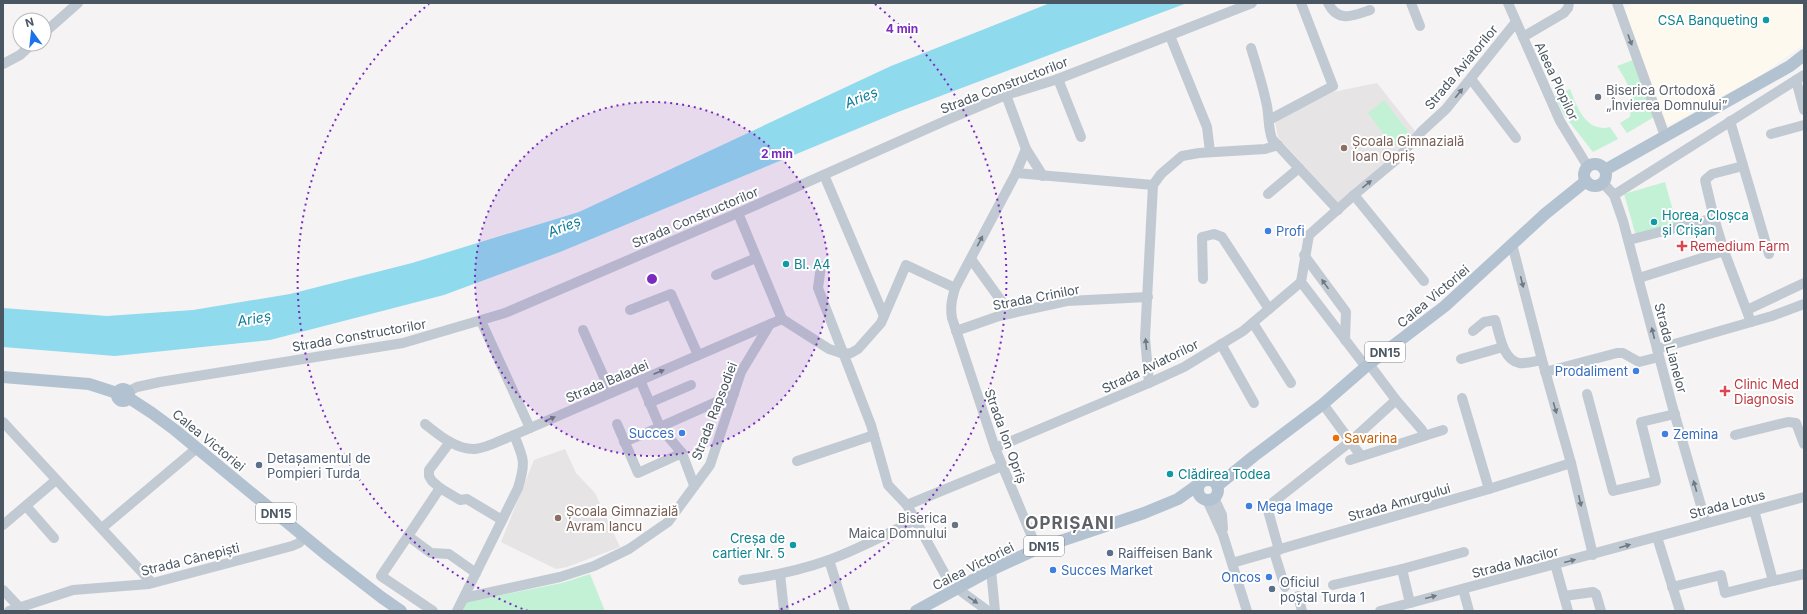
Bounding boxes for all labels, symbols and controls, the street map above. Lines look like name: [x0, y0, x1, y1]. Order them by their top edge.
north arrow: [12, 12, 52, 52]
place label: CSA Banqueting: [1658, 12, 1758, 28]
text: N: [24, 14, 35, 30]
marker: CSA Banqueting: [1761, 15, 1771, 25]
text: 4 min: [886, 21, 918, 36]
street label: Strada Aviatorilor: [1421, 21, 1501, 113]
one-way arrow: [1627, 34, 1633, 46]
street label: Aleea Plopilor: [1532, 39, 1582, 123]
street label: Strada Constructorilor: [938, 53, 1070, 117]
place label: Biserica Ortodoxă „Învierea Domnului”: [1606, 82, 1728, 113]
water label: Arieș: [841, 83, 880, 113]
one-way arrow: [1454, 88, 1463, 99]
marker: Biserica Ortodoxă „Învierea Domnului”: [1593, 92, 1603, 102]
place label: Școala Gimnazială Ioan Opriș: [1352, 133, 1464, 164]
marker: Școala Gimnazială Ioan Opriș: [1339, 143, 1349, 153]
text: 2 min: [761, 146, 793, 161]
one-way arrow: [1361, 180, 1372, 189]
street label: Strada Constructorilor: [629, 183, 761, 251]
place label: Horea, Cloșca și Crișan: [1662, 207, 1749, 238]
water label: Arieș: [544, 212, 583, 242]
marker: Horea, Cloșca și Crișan: [1649, 217, 1659, 227]
place label: Profi: [1276, 223, 1305, 239]
marker: Profi: [1263, 226, 1273, 236]
one-way arrow: [977, 235, 983, 247]
place label: Remedium Farm: [1690, 238, 1790, 254]
marker: Remedium Farm: [1677, 241, 1687, 251]
place label: Bl. A4: [794, 256, 830, 272]
marker: Bl. A4: [781, 259, 791, 269]
street label: Calea Victoriei: [1394, 261, 1472, 331]
centre of rings: [645, 272, 659, 286]
one-way arrow: [1519, 276, 1525, 288]
one-way arrow: [1321, 278, 1329, 289]
street label: Strada Crinilor: [991, 281, 1081, 313]
street label: Strada Lianelor: [1651, 301, 1691, 395]
water label: Arieș: [235, 307, 272, 330]
street label: Strada Constructorilor: [291, 315, 427, 355]
one-way arrow: [1650, 327, 1656, 340]
street label: Strada Aviatorilor: [1099, 336, 1201, 396]
one-way arrow: [1142, 338, 1149, 350]
road number: DN15: [1365, 342, 1405, 362]
street label: Strada Baladei: [563, 356, 651, 406]
street label: Strada Rapsodiei: [688, 360, 740, 462]
place label: Prodaliment: [1555, 363, 1628, 379]
marker: Prodaliment: [1631, 366, 1641, 376]
one-way arrow: [654, 369, 665, 375]
place label: Clinic Med Diagnosis: [1734, 376, 1799, 407]
marker: Clinic Med Diagnosis: [1719, 385, 1731, 397]
street label: Strada Ion Opriș: [981, 387, 1031, 486]
one-way arrow: [1552, 402, 1558, 414]
street label: Calea Victoriei: [169, 406, 249, 474]
one-way arrow: [544, 416, 556, 422]
place label: Succes: [629, 425, 674, 441]
place label: Zemina: [1673, 426, 1718, 442]
marker: Succes: [677, 428, 687, 438]
marker: Zemina: [1660, 429, 1670, 439]
place label: Savarina: [1344, 430, 1397, 446]
marker: Savarina: [1331, 433, 1341, 443]
place label: Detașamentul de Pompieri Turda: [267, 450, 371, 481]
marker: Detașamentul de Pompieri Turda: [254, 460, 264, 470]
place label: Clădirea Todea: [1178, 466, 1271, 482]
marker: Clădirea Todea: [1165, 469, 1175, 479]
one-way arrow: [1692, 479, 1698, 491]
street label: Strada Amurgului: [1346, 480, 1452, 524]
street label: Strada Lotus: [1687, 486, 1767, 522]
one-way arrow: [1577, 495, 1583, 507]
place label: Mega Image: [1257, 498, 1333, 514]
marker: Mega Image: [1244, 501, 1254, 511]
road number: DN15: [256, 503, 296, 523]
place label: Școala Gimnazială Avram Iancu: [566, 503, 678, 534]
place label: Biserica Maica Domnului: [848, 510, 947, 541]
marker: Școala Gimnazială Avram Iancu: [553, 513, 563, 523]
district label: OPRIȘANI: [1025, 513, 1115, 533]
marker: Biserica Maica Domnului: [950, 520, 960, 530]
place label: Creșa de cartier Nr. 5: [712, 530, 785, 561]
road number: DN15: [1024, 536, 1064, 556]
street label: Strada Cânepiști: [139, 539, 241, 579]
street label: Calea Victoriei: [930, 539, 1016, 593]
marker: Creșa de cartier Nr. 5: [788, 540, 798, 550]
street label: Strada Macilor: [1470, 543, 1560, 581]
one-way arrow: [1619, 543, 1631, 549]
place label: Raiffeisen Bank: [1118, 545, 1213, 561]
marker: Raiffeisen Bank: [1105, 548, 1115, 558]
one-way arrow: [1564, 557, 1576, 563]
place label: Succes Market: [1061, 562, 1153, 578]
marker: Succes Market: [1048, 565, 1058, 575]
place label: Oncos: [1221, 569, 1261, 585]
marker: Oncos: [1264, 572, 1274, 582]
place label: Oficiul poștal Turda 1: [1280, 574, 1365, 605]
marker: Oficiul poștal Turda 1: [1267, 584, 1277, 594]
one-way arrow: [1425, 594, 1437, 600]
one-way arrow: [968, 596, 978, 604]

